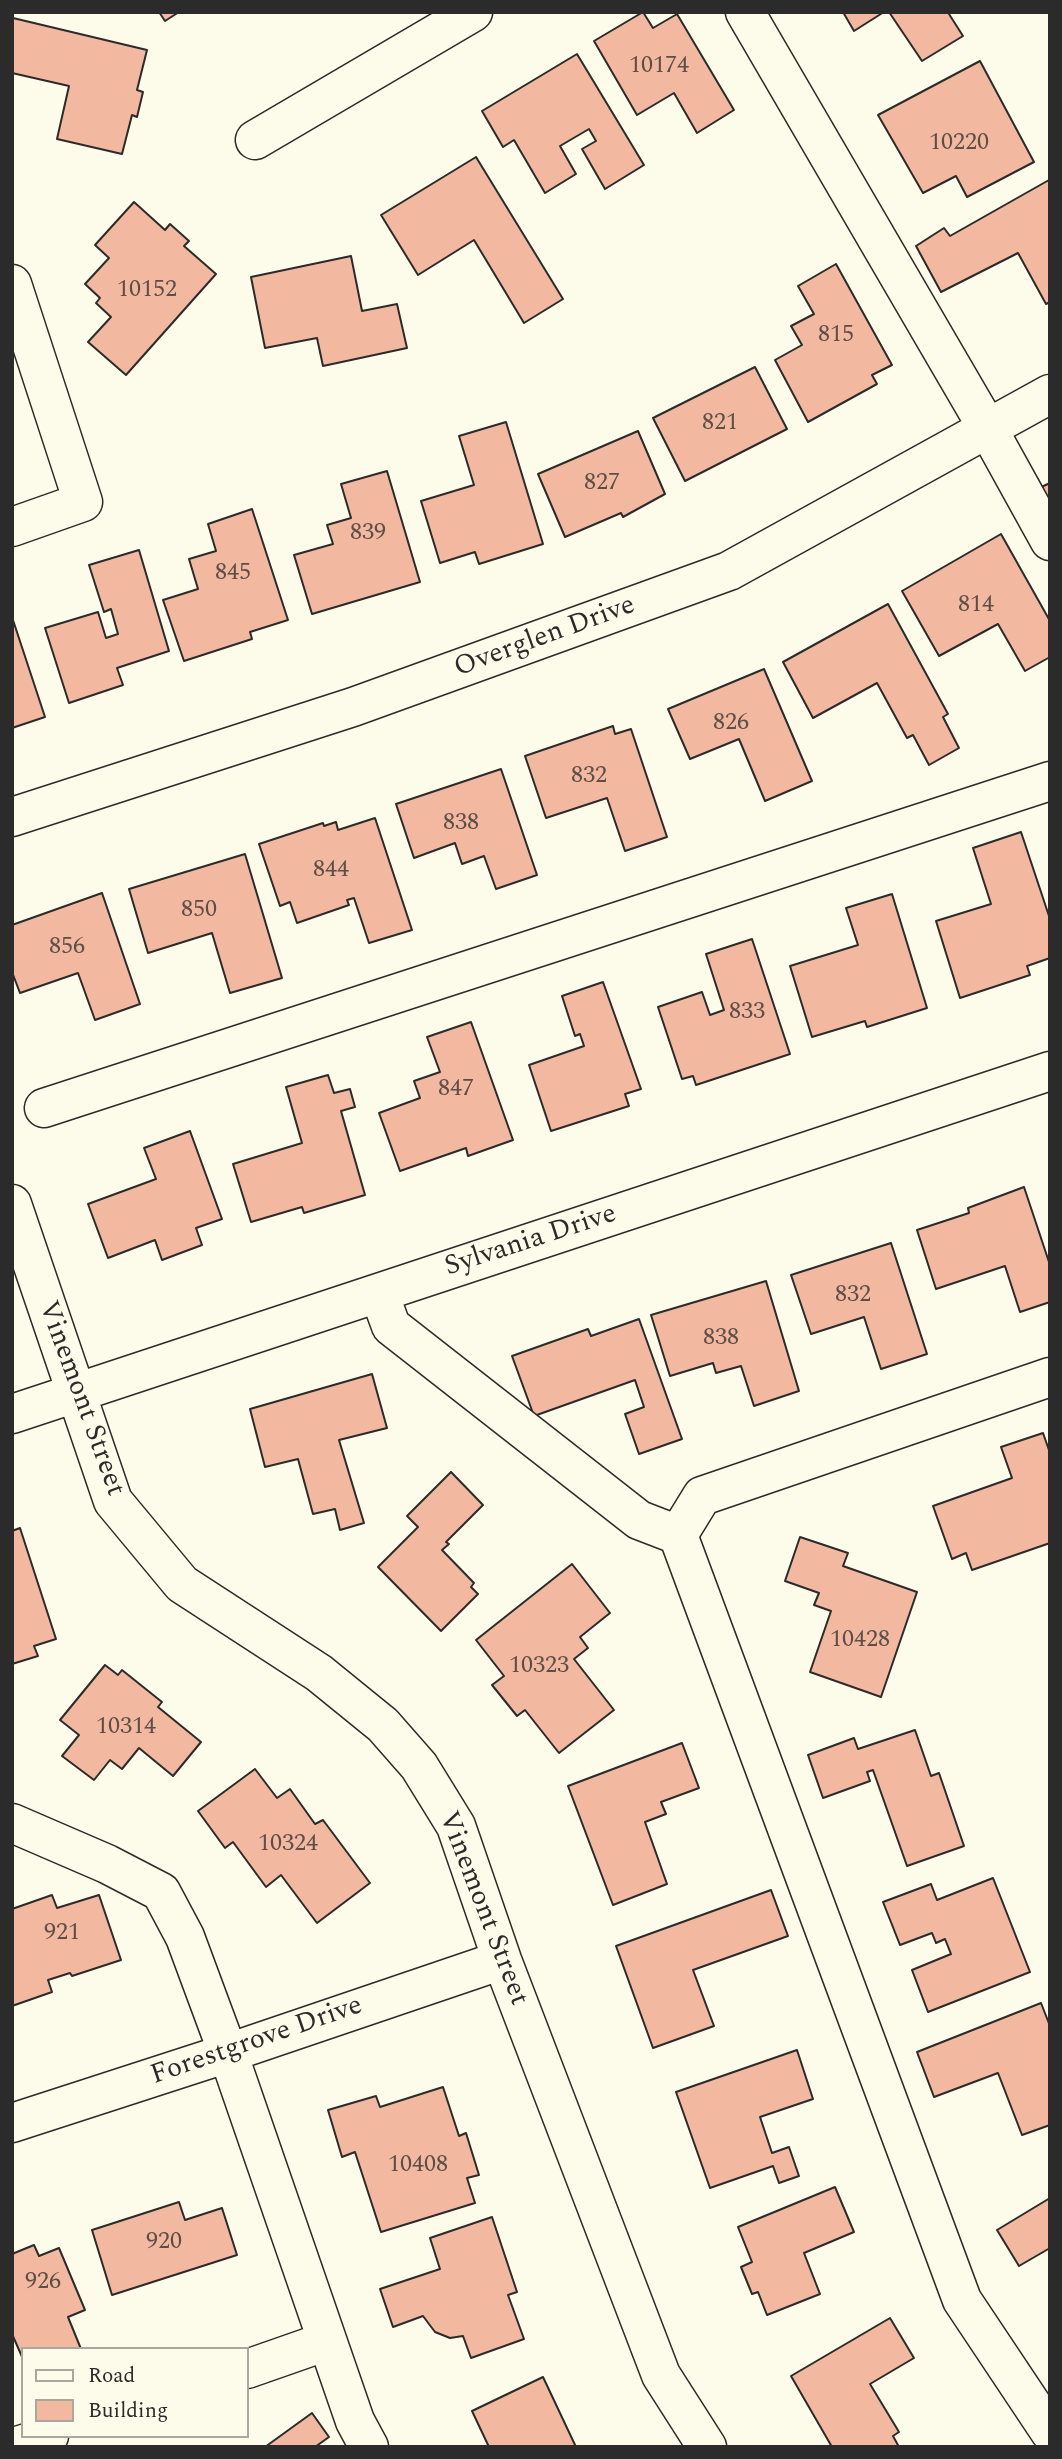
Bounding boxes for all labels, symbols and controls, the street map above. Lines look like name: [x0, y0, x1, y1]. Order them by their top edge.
house number: 10174: [629, 53, 689, 81]
house number: 10220: [929, 130, 989, 158]
house number: 10152: [117, 277, 177, 305]
house number: 815: [818, 322, 854, 350]
house number: 821: [702, 410, 738, 438]
house number: 827: [584, 470, 620, 498]
house number: 839: [350, 520, 386, 548]
house number: 845: [215, 560, 251, 588]
street label: Overglen Drive: [450, 590, 640, 686]
house number: 814: [958, 592, 994, 620]
house number: 826: [713, 710, 749, 738]
house number: 832: [571, 763, 607, 791]
house number: 838: [443, 810, 479, 838]
house number: 844: [313, 857, 349, 885]
house number: 850: [181, 897, 217, 925]
house number: 856: [49, 934, 85, 962]
house number: 833: [729, 999, 765, 1027]
house number: 847: [438, 1076, 474, 1104]
street label: Sylvania Drive: [441, 1198, 621, 1286]
house number: 832: [835, 1282, 871, 1310]
street label: Vinemont Street: [29, 1297, 131, 1501]
house number: 838: [703, 1325, 739, 1353]
house number: 10428: [830, 1627, 890, 1655]
house number: 10323: [509, 1653, 569, 1681]
house number: 10314: [96, 1714, 156, 1742]
street label: Vinemont Street: [430, 1807, 534, 2011]
house number: 10324: [258, 1831, 318, 1859]
house number: 921: [44, 1920, 80, 1948]
street label: Forestgrove Drive: [147, 1990, 367, 2094]
house number: 10408: [388, 2152, 448, 2180]
house number: 920: [146, 2229, 182, 2257]
house number: 926: [25, 2269, 61, 2297]
legend: [21, 2347, 248, 2438]
text: Road: [88, 2360, 135, 2392]
text: Building: [88, 2395, 168, 2427]

